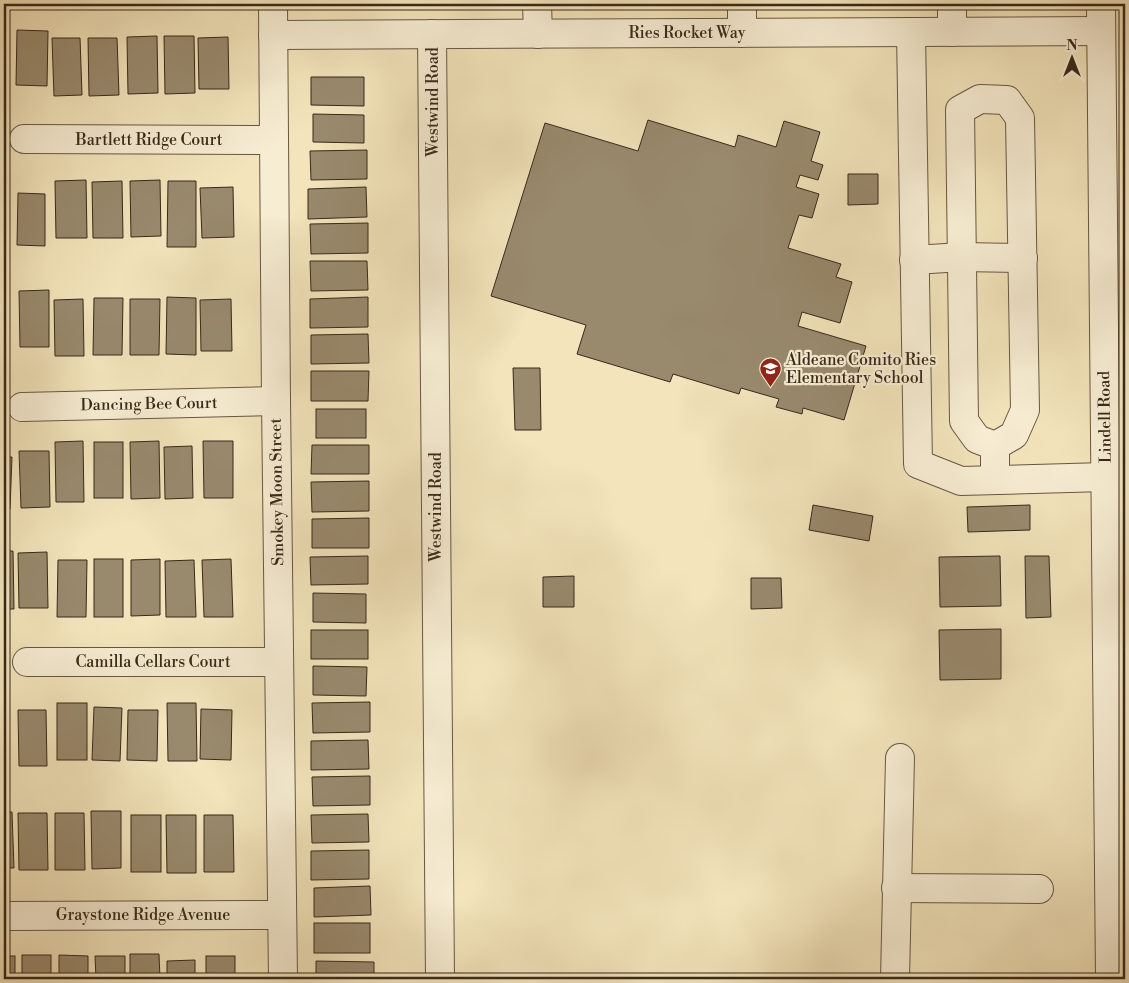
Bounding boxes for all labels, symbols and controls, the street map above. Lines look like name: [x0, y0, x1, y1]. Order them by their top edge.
street label: Ries Rocket Way: [628, 23, 746, 43]
north arrow: [1046, 32, 1096, 82]
text: N: [1066, 37, 1078, 55]
street label: Westwind Road: [423, 47, 443, 158]
street label: Bartlett Ridge Court: [74, 130, 223, 150]
place label: Aldeane Comito Ries Elementary School: [785, 350, 936, 388]
school or university icon: Aldeane Comito Ries Elementary School: [758, 357, 782, 388]
street label: Lindell Road: [1094, 371, 1116, 463]
street label: Dancing Bee Court: [80, 393, 218, 415]
street label: Smokey Moon Street: [266, 418, 288, 566]
street label: Westwind Road: [426, 452, 446, 563]
street label: Camilla Cellars Court: [75, 652, 231, 672]
street label: Graystone Ridge Avenue: [56, 905, 230, 925]

